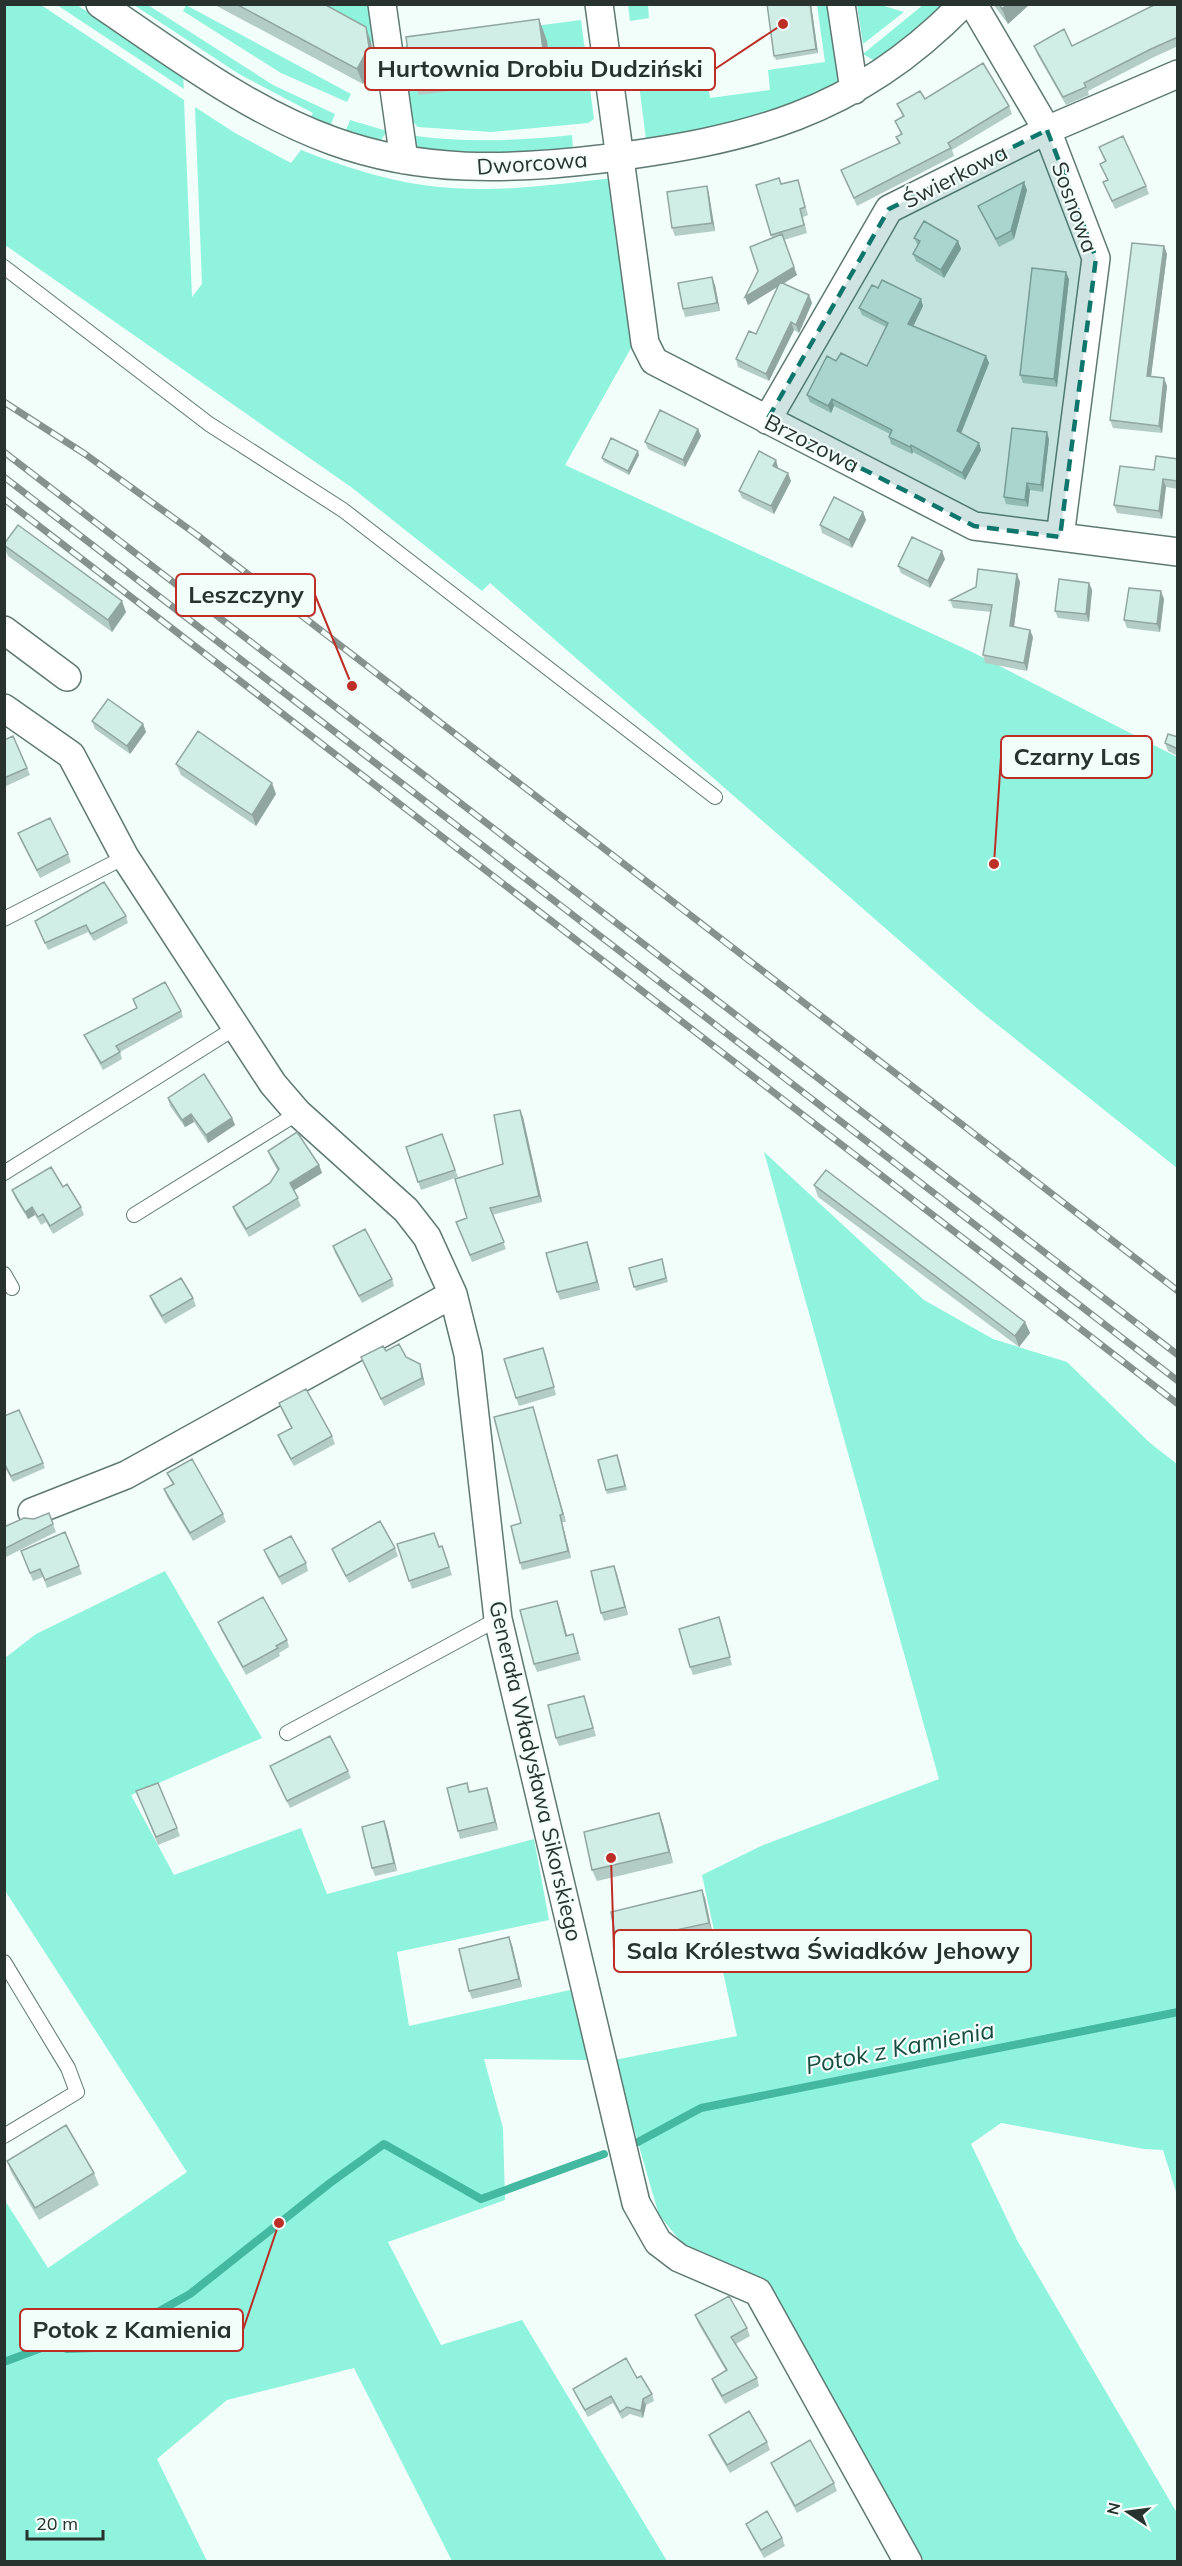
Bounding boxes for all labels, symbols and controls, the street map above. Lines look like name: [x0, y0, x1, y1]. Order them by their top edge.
callout: Hurtownia Drobiu Dudziński: [365, 48, 715, 90]
text: Hurtownia Drobiu Dudziński: [377, 53, 703, 83]
street label: Świerkowa: [898, 138, 1012, 214]
street label: Dworcowa: [476, 145, 588, 181]
street label: Sosnowa: [1046, 158, 1104, 256]
street label: Brzozowa: [760, 407, 864, 479]
callout: Leszczyny: [176, 574, 315, 616]
text: Leszczyny: [188, 579, 305, 609]
callout: Czarny Las: [1001, 736, 1152, 778]
text: Czarny Las: [1013, 741, 1141, 771]
street label: Generała Władysława Sikorskiego: [483, 1598, 589, 1944]
callout: Sala Królestwa Świadków Jehowy: [614, 1930, 1031, 1972]
text: Sala Królestwa Świadków Jehowy: [627, 1935, 1020, 1965]
water label: Potok z Kamienia: [803, 2014, 997, 2080]
callout: Potok z Kamienia: [20, 2309, 243, 2351]
text: Potok z Kamienia: [32, 2314, 232, 2344]
north arrow: [1098, 2482, 1158, 2542]
text: N: [1102, 2500, 1124, 2517]
scale bar: [27, 2503, 104, 2541]
text: 20 m: [36, 2512, 78, 2535]

